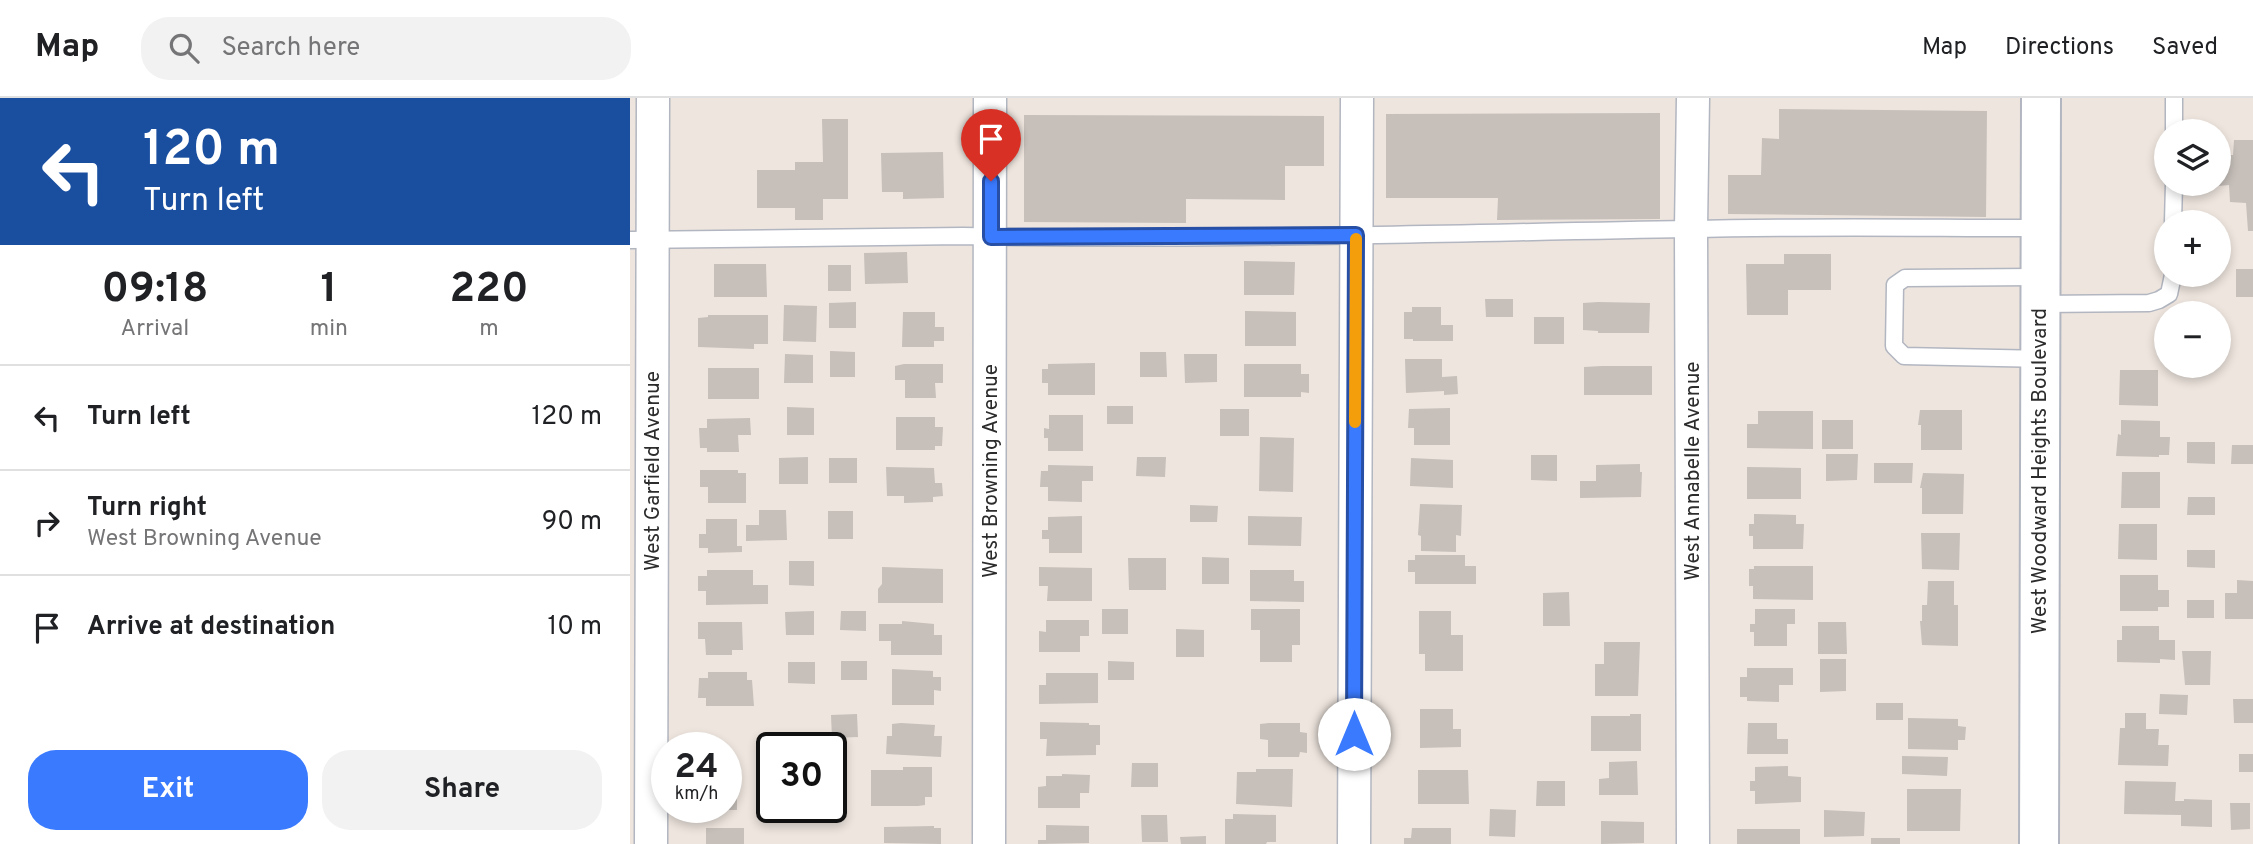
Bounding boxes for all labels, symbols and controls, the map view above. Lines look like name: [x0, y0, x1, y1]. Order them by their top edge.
search box: [141, 17, 631, 80]
text: Map: [35, 27, 99, 69]
icon: search: [165, 29, 203, 67]
text: Search here: [221, 32, 360, 65]
text: Map: [1922, 33, 1967, 63]
text: Directions: [2005, 33, 2114, 63]
text: Saved: [2152, 33, 2218, 63]
pin: [961, 109, 1021, 181]
map controls: [2154, 119, 2231, 378]
button: layers: [2154, 119, 2231, 196]
icon: arrive: [972, 120, 1010, 158]
text: 120 m: [143, 121, 280, 183]
icon: left: [28, 126, 119, 217]
text: Turn left: [143, 182, 264, 222]
button: +: [2154, 210, 2231, 287]
text: 09:18: [101, 264, 208, 317]
text: 1: [321, 264, 337, 317]
text: 220: [450, 264, 529, 317]
button: −: [2154, 301, 2231, 378]
street label: West Woodward Heights Boulevard: [2027, 308, 2054, 634]
text: Arrival: [121, 315, 189, 344]
text: min: [310, 315, 348, 344]
text: m: [479, 315, 499, 344]
street label: West Annabelle Avenue: [1680, 361, 1707, 581]
street label: West Browning Avenue: [978, 364, 1005, 578]
street label: West Garfield Avenue: [640, 371, 667, 571]
icon: left: [28, 399, 66, 437]
text: Turn left: [87, 401, 191, 434]
text: 120 m: [532, 401, 602, 434]
text: Turn right: [87, 492, 207, 525]
icon: right: [28, 504, 66, 542]
text: 90 m: [542, 506, 602, 539]
text: West Browning Avenue: [87, 525, 322, 554]
icon: arrive: [28, 609, 66, 647]
text: Arrive at destination: [87, 611, 335, 644]
text: 10 m: [547, 611, 602, 644]
position arrow: [1317, 697, 1391, 771]
speed limit sign: 30: [756, 732, 847, 823]
text: 24: [675, 746, 718, 790]
button: Exit: [28, 750, 308, 830]
button: Share: [322, 750, 602, 830]
text: km/h: [675, 783, 718, 806]

